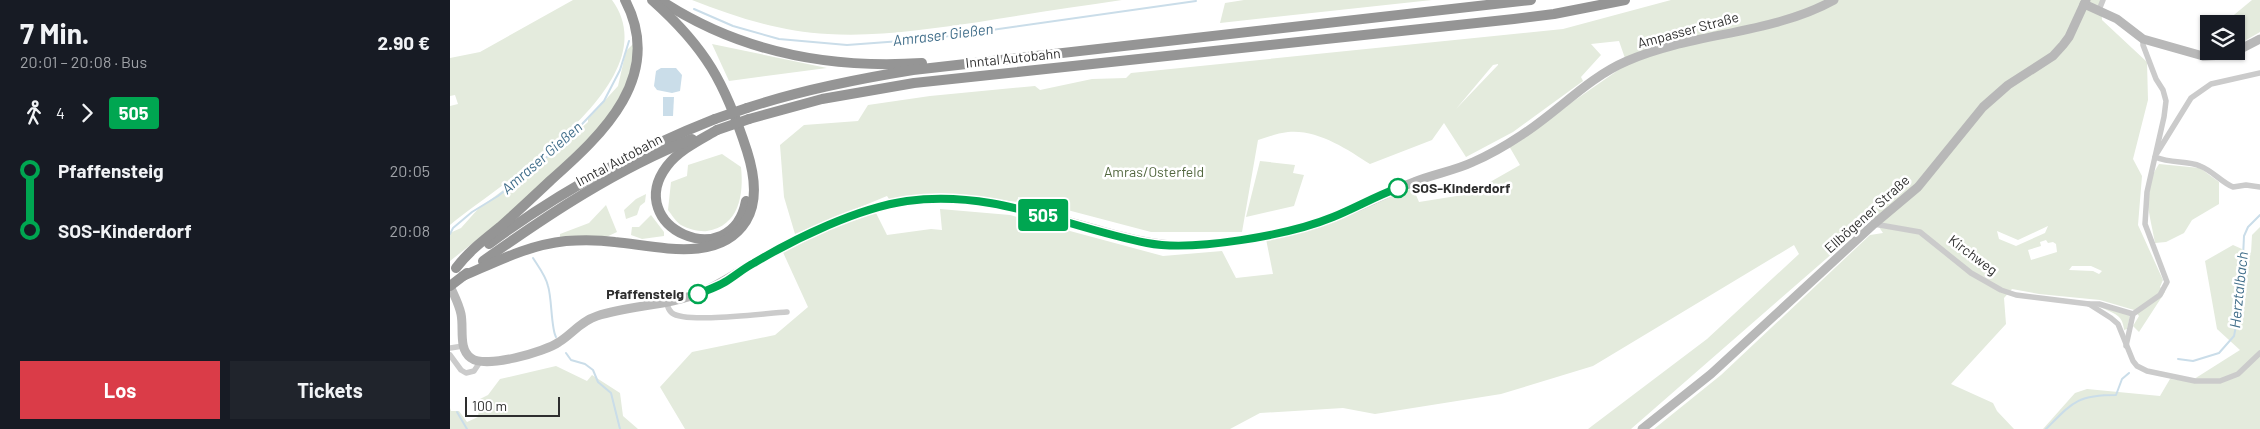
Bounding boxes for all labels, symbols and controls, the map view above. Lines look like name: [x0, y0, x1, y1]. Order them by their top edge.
street label: Ampasser Straße: [1635, 8, 1740, 51]
map controls: [2200, 15, 2245, 60]
button: layers: [2200, 15, 2245, 60]
text: 7 Min.: [20, 16, 89, 50]
water label: Amraser Gießen: [892, 19, 994, 49]
text: 2.90 €: [377, 31, 430, 54]
street label: Inntal Autobahn: [965, 44, 1061, 71]
text: 20:01 – 20:08 · Bus: [20, 52, 147, 71]
icon: walk: [20, 99, 48, 127]
icon: forward: [73, 99, 101, 127]
text: 505: [119, 102, 149, 124]
text: 4: [56, 103, 65, 122]
water label: Amraser Gießen: [497, 117, 585, 197]
street label: Inntal Autobahn: [573, 130, 665, 189]
text: Pfaffensteig: [58, 159, 164, 182]
text: 20:05: [390, 161, 430, 180]
park label: Amras/Osterfeld: [1104, 163, 1204, 180]
street label: Ellbögener Straße: [1821, 171, 1913, 256]
marker: SOS-Kinderdorf: [1388, 178, 1408, 198]
place label: SOS-Kinderdorf: [1412, 179, 1510, 196]
line badge: 505: [1014, 199, 1072, 231]
text: 505: [1028, 204, 1058, 226]
text: SOS-Kinderdorf: [58, 219, 192, 242]
text: 20:08: [390, 221, 430, 240]
street label: Kirchweg: [1946, 231, 2001, 278]
water label: Herztalbach: [2225, 251, 2251, 329]
marker: Pfaffensteig: [688, 284, 708, 304]
place label: Pfaffensteig: [606, 285, 684, 302]
button: Los: [20, 361, 220, 419]
button: Tickets: [230, 361, 430, 419]
scale bar: [465, 394, 560, 417]
text: 100 m: [472, 397, 507, 414]

